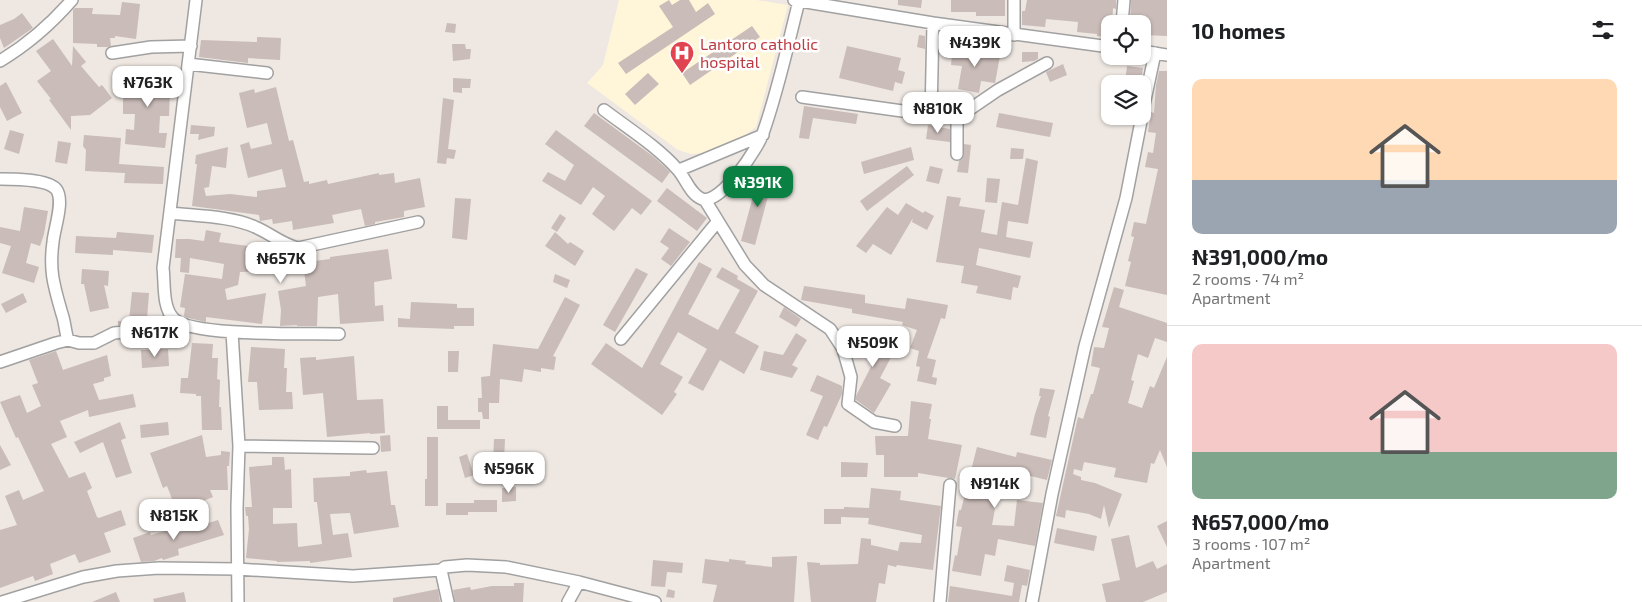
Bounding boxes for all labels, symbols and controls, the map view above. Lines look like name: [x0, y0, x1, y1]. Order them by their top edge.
map controls: [1101, 15, 1151, 125]
button: locate: [1101, 15, 1151, 65]
icon: filters: [1589, 16, 1617, 44]
text: 10 homes: [1192, 18, 1285, 43]
pin: ₦439K: [940, 26, 1010, 68]
text: ₦439K: [949, 32, 1001, 51]
place label: Lantoro catholic hospital: [700, 34, 818, 71]
hospital icon: Lantoro catholic hospital: [669, 40, 695, 74]
pin: ₦763K: [113, 66, 183, 108]
text: ₦763K: [123, 72, 173, 91]
button: layers: [1101, 75, 1151, 125]
pin: ₦810K: [903, 92, 973, 134]
text: ₦810K: [913, 98, 963, 117]
icon: home: [1360, 111, 1450, 201]
pin: ₦391K: [723, 166, 793, 208]
text: ₦391K: [734, 172, 782, 191]
pin: ₦657K: [246, 242, 316, 284]
text: ₦391,000/mo: [1192, 244, 1328, 269]
text: ₦657K: [256, 248, 306, 267]
text: 2 rooms · 74 m²: [1192, 269, 1304, 288]
text: Apartment: [1192, 288, 1271, 307]
pin: ₦617K: [120, 316, 190, 358]
text: ₦617K: [131, 322, 179, 341]
pin: ₦509K: [838, 326, 908, 368]
text: ₦509K: [848, 332, 898, 351]
icon: home: [1360, 377, 1450, 467]
pin: ₦596K: [474, 452, 544, 494]
text: ₦596K: [484, 458, 534, 477]
pin: ₦914K: [960, 466, 1030, 509]
text: ₦914K: [970, 473, 1020, 492]
pin: ₦815K: [139, 498, 209, 541]
text: ₦815K: [150, 505, 198, 524]
text: ₦657,000/mo: [1192, 509, 1329, 534]
text: 3 rooms · 107 m²: [1192, 534, 1310, 553]
text: Apartment: [1192, 553, 1271, 572]

